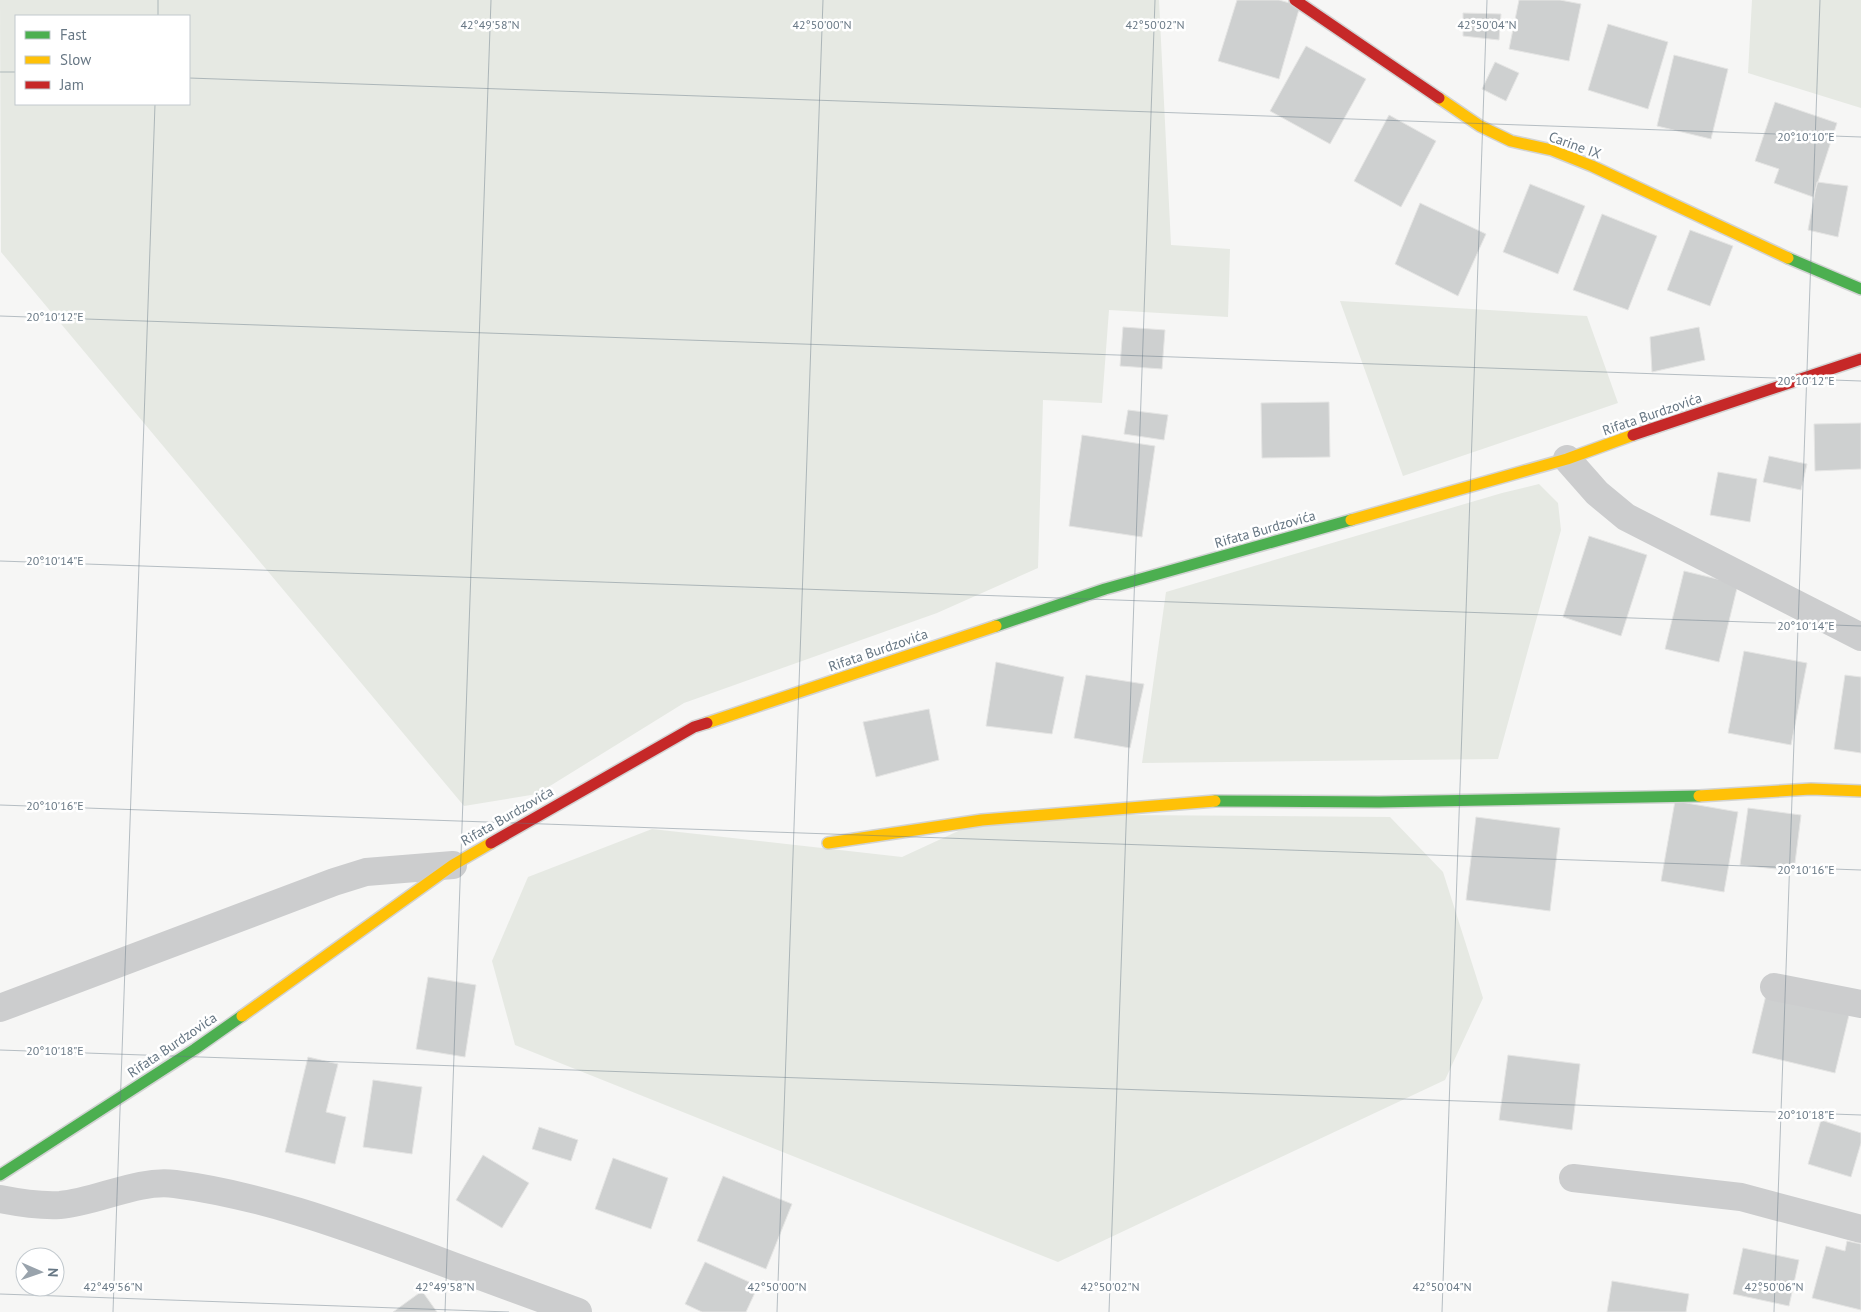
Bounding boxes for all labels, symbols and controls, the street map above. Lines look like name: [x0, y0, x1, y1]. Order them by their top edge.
legend: [15, 15, 190, 105]
text: 42°49'58"N: [460, 17, 520, 32]
text: 42°50'00"N: [792, 17, 852, 32]
text: 42°50'02"N: [1125, 17, 1185, 32]
text: 42°50'04"N: [1457, 17, 1517, 32]
text: Fast: [60, 25, 87, 44]
text: Slow: [60, 50, 91, 69]
text: Jam: [59, 75, 84, 94]
street label: Carine IX: [1546, 127, 1604, 163]
text: 20°10'10"E: [1777, 129, 1835, 144]
text: 20°10'12"E: [26, 309, 84, 324]
text: 20°10'12"E: [1777, 373, 1835, 388]
street label: Rifata Burdzovića: [1600, 389, 1704, 439]
street label: Rifata Burdzovića: [1213, 506, 1318, 552]
text: 20°10'14"E: [26, 553, 84, 568]
text: 20°10'14"E: [1777, 618, 1835, 633]
street label: Rifata Burdzovića: [826, 625, 930, 675]
street label: Rifata Burdzovića: [457, 782, 557, 850]
text: 20°10'16"E: [26, 798, 84, 813]
text: 20°10'16"E: [1777, 862, 1835, 877]
street label: Rifata Burdzovića: [124, 1008, 220, 1082]
text: 20°10'18"E: [26, 1043, 84, 1058]
text: 20°10'18"E: [1777, 1107, 1835, 1122]
north arrow: [15, 1247, 65, 1297]
text: N: [44, 1268, 62, 1277]
text: 42°49'56"N: [83, 1279, 143, 1294]
text: 42°49'58"N: [415, 1279, 475, 1294]
text: 42°50'00"N: [747, 1279, 807, 1294]
text: 42°50'02"N: [1080, 1279, 1140, 1294]
text: 42°50'04"N: [1412, 1279, 1472, 1294]
text: 42°50'06"N: [1744, 1279, 1804, 1294]

